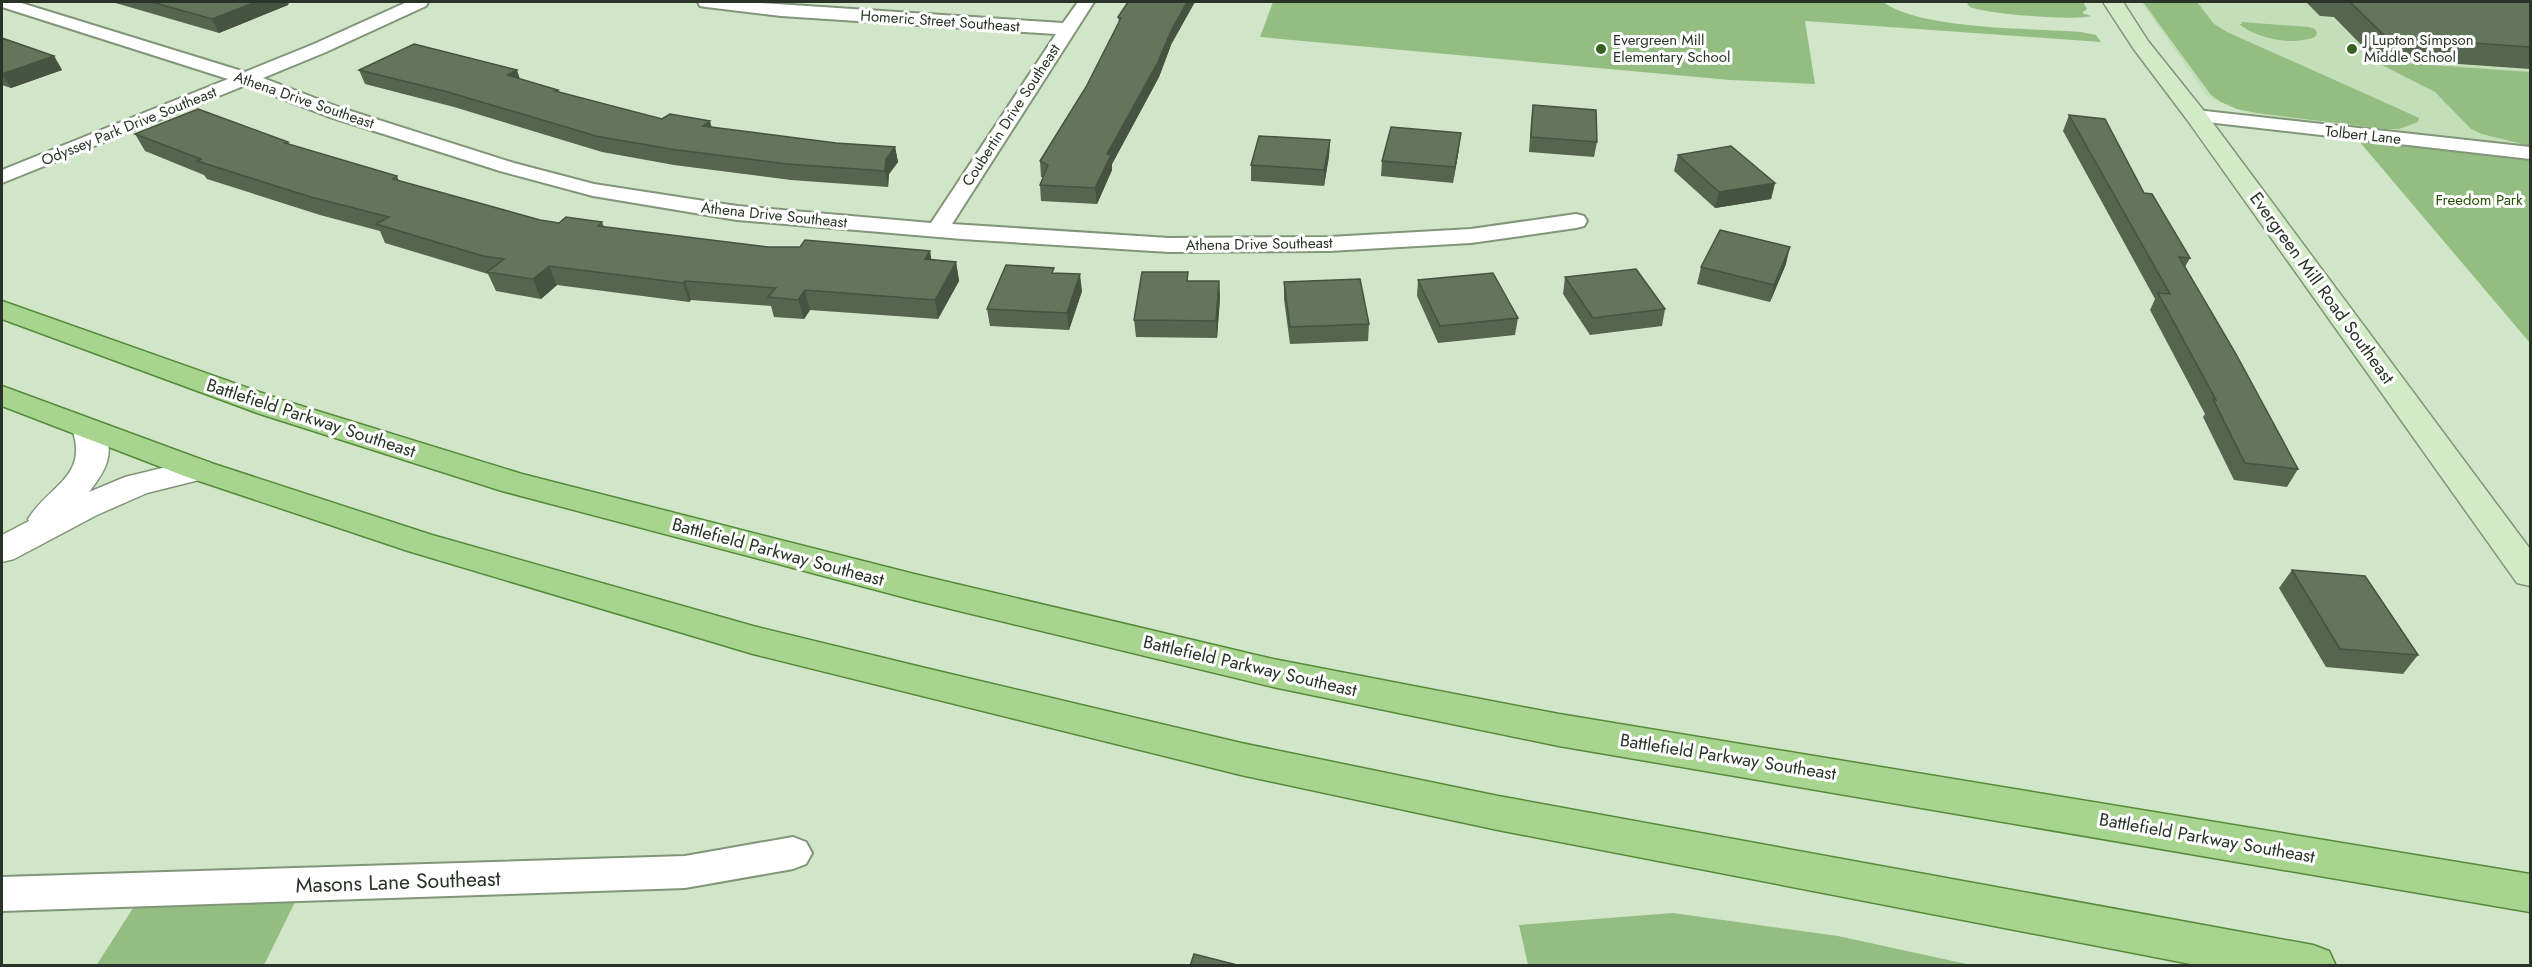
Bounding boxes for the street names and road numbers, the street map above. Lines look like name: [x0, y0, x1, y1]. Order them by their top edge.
street label: Homeric Street Southeast: [860, 4, 1021, 38]
street label: Coubertin Drive Southeast: [957, 39, 1066, 191]
street label: Athena Drive Southeast: [231, 66, 377, 134]
street label: Odyssey Park Drive Southeast: [38, 81, 220, 171]
street label: Tolbert Lane: [2324, 120, 2402, 150]
street label: Evergreen Mill Road Southeast: [2243, 187, 2401, 390]
street label: Athena Drive Southeast: [700, 196, 849, 234]
street label: Athena Drive Southeast: [1185, 232, 1333, 256]
street label: Battlefield Parkway Southeast: [203, 372, 420, 464]
street label: Battlefield Parkway Southeast: [669, 511, 888, 593]
street label: Battlefield Parkway Southeast: [1141, 629, 1360, 703]
street label: Battlefield Parkway Southeast: [1618, 727, 1839, 787]
street label: Battlefield Parkway Southeast: [2097, 806, 2318, 870]
street label: Masons Lane Southeast: [295, 863, 501, 901]

